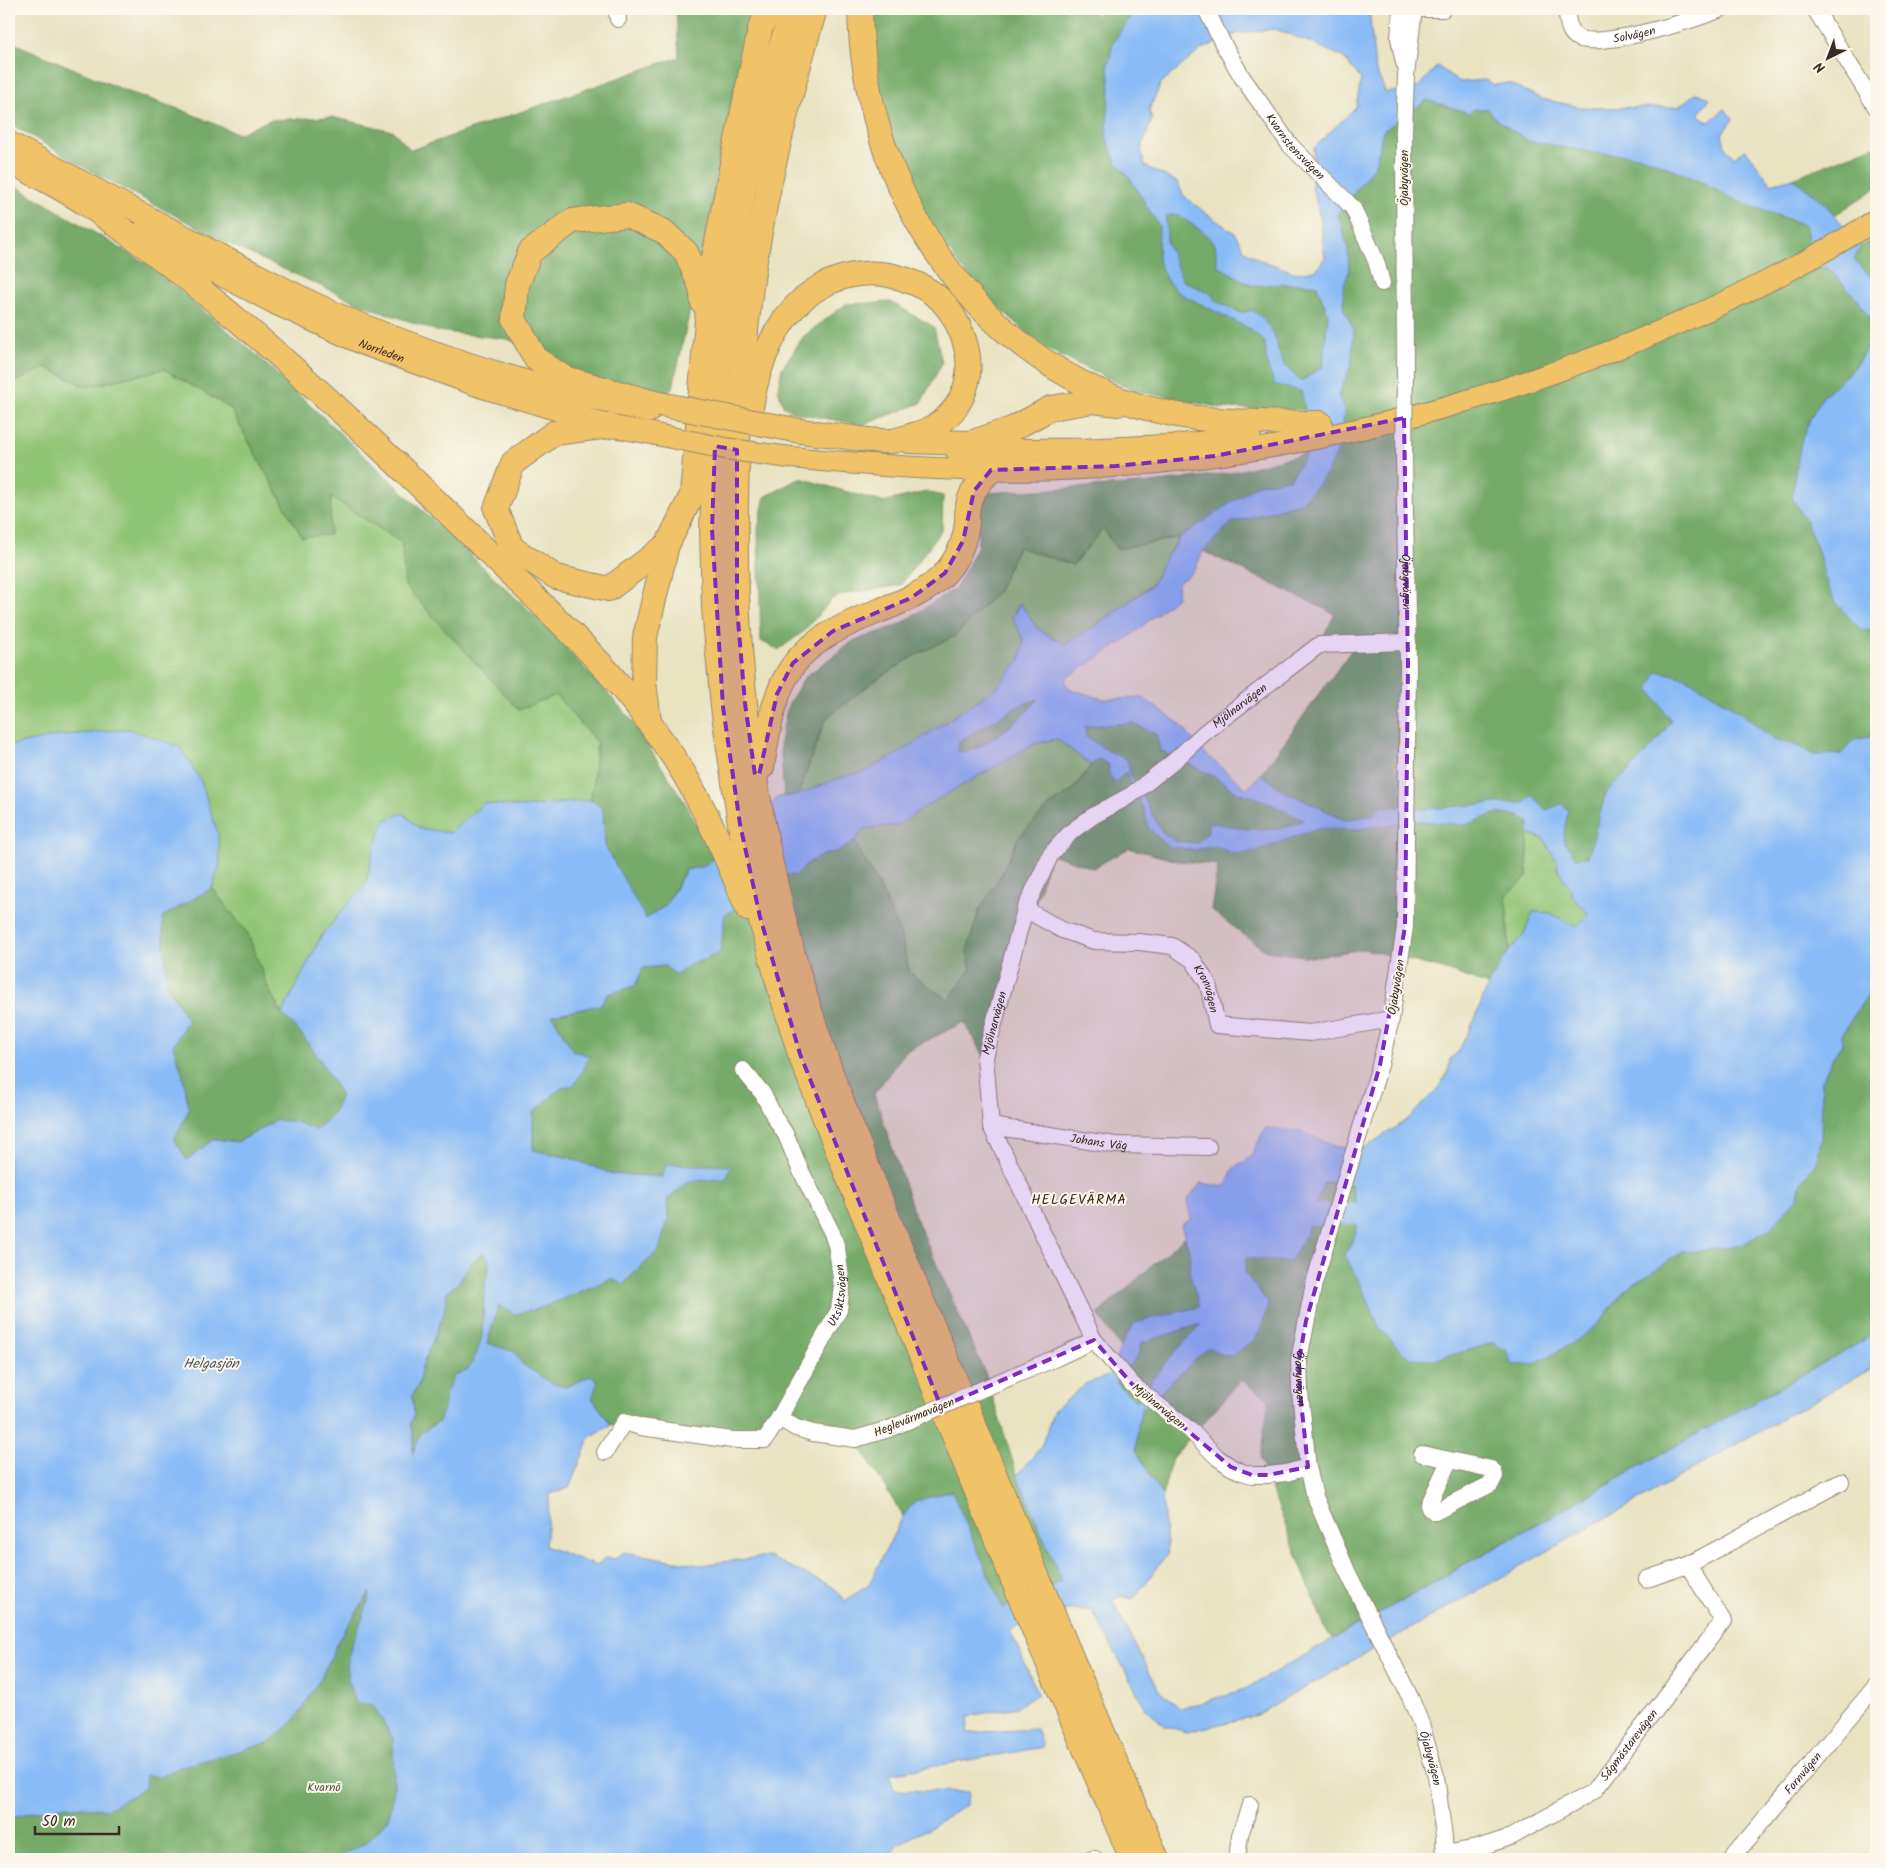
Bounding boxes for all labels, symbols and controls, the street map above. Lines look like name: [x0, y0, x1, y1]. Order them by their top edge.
street label: Solvägen: [1612, 21, 1658, 49]
north arrow: [1802, 32, 1852, 82]
text: N: [1809, 56, 1831, 78]
street label: Kvarnstensvägen: [1261, 110, 1329, 185]
street label: Öjabyvägen: [1395, 150, 1414, 206]
street label: Norrleden: [355, 334, 407, 369]
street label: Öjabyvägen: [1396, 554, 1416, 610]
street label: Mjölnarvägen: [1208, 679, 1272, 733]
street label: Öjabyvägen: [1383, 958, 1410, 1016]
street label: Kronvägen: [1188, 961, 1223, 1015]
street label: Mjölnarvägen: [977, 989, 1012, 1057]
street label: Johans Väg: [1069, 1129, 1128, 1155]
district label: HELGEVÄRMA: [1031, 1189, 1127, 1211]
street label: Utsiktsvägen: [823, 1263, 852, 1330]
street label: Öjabyvägen: [1289, 1348, 1310, 1407]
water label: Helgasjön: [183, 1353, 240, 1375]
street label: Mjölnarvägen: [1127, 1379, 1190, 1434]
street label: Heglevärmavägen: [871, 1393, 957, 1442]
street label: Sågmästarevägen: [1596, 1705, 1663, 1785]
street label: Öjabyvägen: [1413, 1729, 1446, 1787]
street label: Fornvägen: [1780, 1748, 1827, 1799]
park label: Kvarnö: [307, 1778, 341, 1797]
scale bar: [35, 1803, 119, 1835]
text: 50 m: [42, 1810, 76, 1834]

